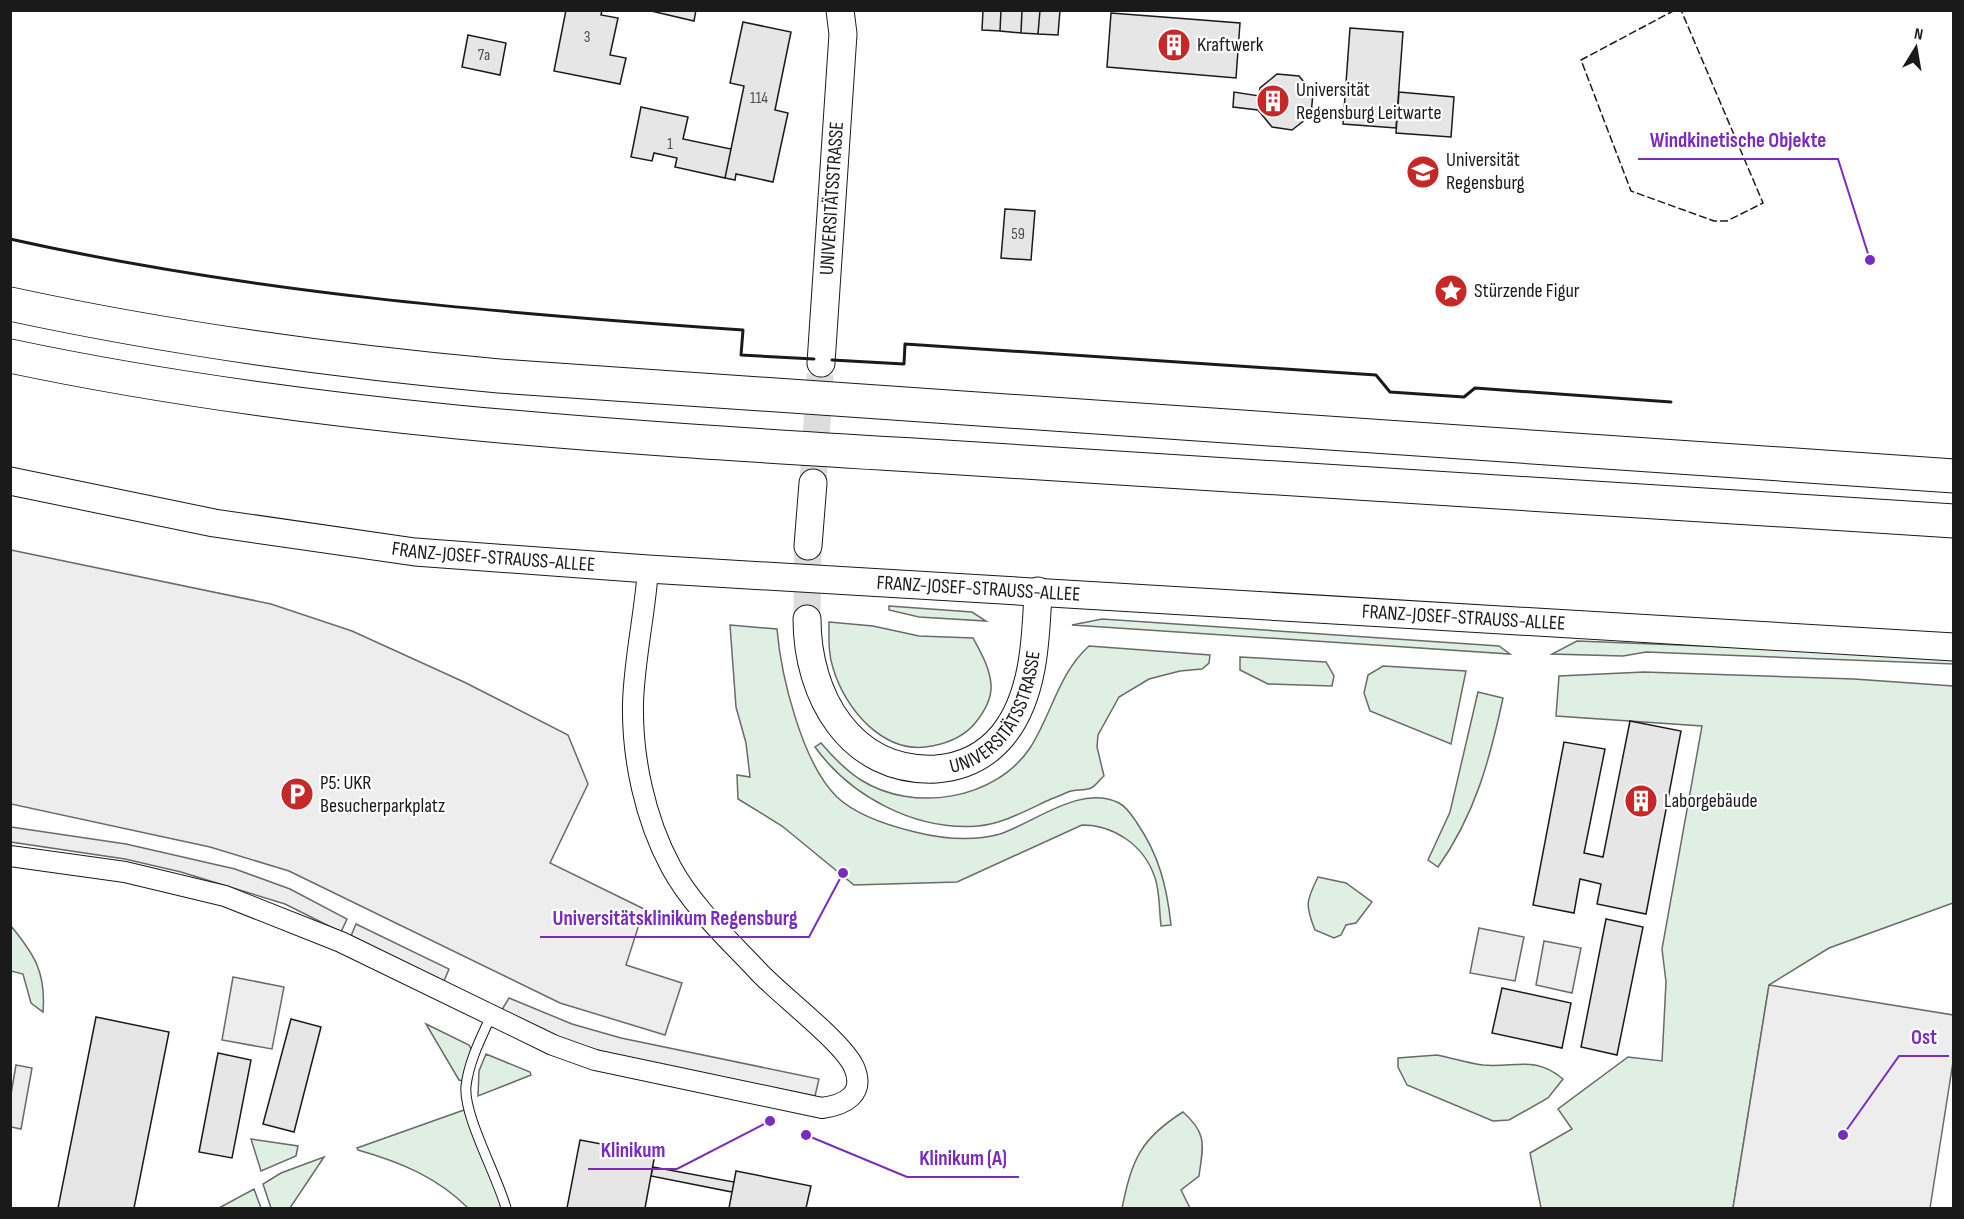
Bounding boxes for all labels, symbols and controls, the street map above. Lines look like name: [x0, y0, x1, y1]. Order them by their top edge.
north arrow: [1886, 18, 1946, 78]
text: N: [1913, 25, 1925, 45]
building icon: Kraftwerk: [1156, 27, 1192, 63]
house number: 3: [584, 28, 590, 47]
place label: Kraftwerk: [1197, 33, 1264, 57]
house number: 7a: [478, 46, 490, 65]
place label: Universität Regensburg Leitwarte: [1296, 78, 1441, 125]
building icon: Universität Regensburg Leitwarte: [1255, 83, 1291, 119]
house number: 114: [750, 89, 768, 108]
callout: Windkinetische Objekte: [1638, 120, 1838, 159]
street label: UNIVERSITÄTSSTRASSE: [815, 121, 849, 276]
text: Windkinetische Objekte: [1650, 128, 1826, 153]
house number: 1: [667, 135, 673, 154]
place label: Universität Regensburg: [1446, 148, 1525, 195]
school or university icon: Universität Regensburg: [1405, 154, 1441, 190]
house number: 59: [1011, 225, 1025, 244]
place icon: Stürzende Figur: [1433, 273, 1469, 309]
place label: Stürzende Figur: [1474, 279, 1580, 303]
street label: FRANZ-JOSEF-STRAUSS-ALLEE: [390, 537, 596, 577]
street label: FRANZ-JOSEF-STRAUSS-ALLEE: [876, 571, 1081, 607]
street label: FRANZ-JOSEF-STRAUSS-ALLEE: [1361, 600, 1566, 636]
street label: UNIVERSITÄTSSTRASSE: [947, 649, 1046, 779]
place label: P5: UKR Besucherparkplatz: [320, 771, 445, 818]
parking icon: P5: UKR Besucherparkplatz: [279, 776, 315, 812]
building icon: Laborgebäude: [1623, 783, 1659, 819]
place label: Laborgebäude: [1664, 789, 1758, 813]
callout: Universitätsklinikum Regensburg: [540, 898, 809, 937]
text: Universitätsklinikum Regensburg: [552, 906, 798, 931]
callout: Ost: [1899, 1017, 1949, 1056]
text: Ost: [1911, 1025, 1937, 1050]
callout: Klinikum: [588, 1130, 677, 1169]
text: Klinikum: [601, 1138, 665, 1163]
callout: Klinikum (A): [907, 1138, 1019, 1177]
text: Klinikum (A): [919, 1146, 1007, 1171]

